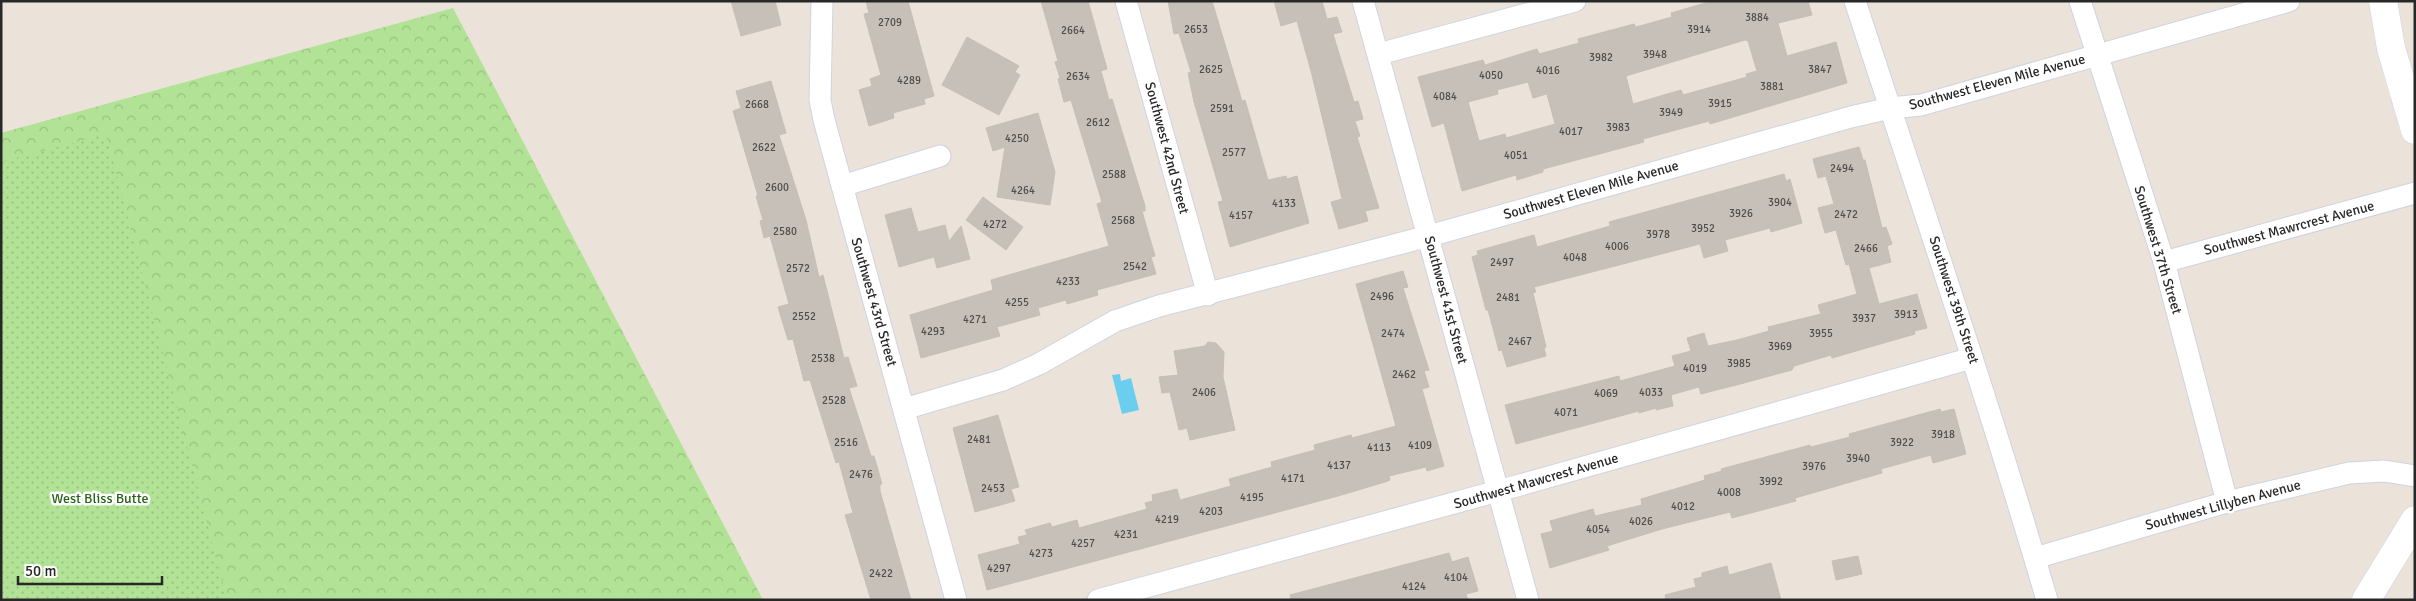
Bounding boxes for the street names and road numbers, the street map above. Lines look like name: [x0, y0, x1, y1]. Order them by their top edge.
street label: Southwest Eleven Mile Avenue: [1907, 50, 2087, 114]
street label: Southwest 42nd Street: [1141, 80, 1193, 216]
street label: Southwest Eleven Mile Avenue: [1501, 157, 1681, 223]
street label: Southwest 37th Street: [2130, 184, 2186, 316]
street label: Southwest Mawrcrest Avenue: [2202, 197, 2376, 259]
street label: Southwest 41st Street: [1421, 234, 1471, 366]
street label: Southwest 39th Street: [1925, 234, 1983, 366]
street label: Southwest 43rd Street: [847, 236, 901, 368]
street label: Southwest Mawcrest Avenue: [1452, 449, 1620, 513]
street label: Southwest Lillyben Avenue: [2143, 476, 2303, 534]

